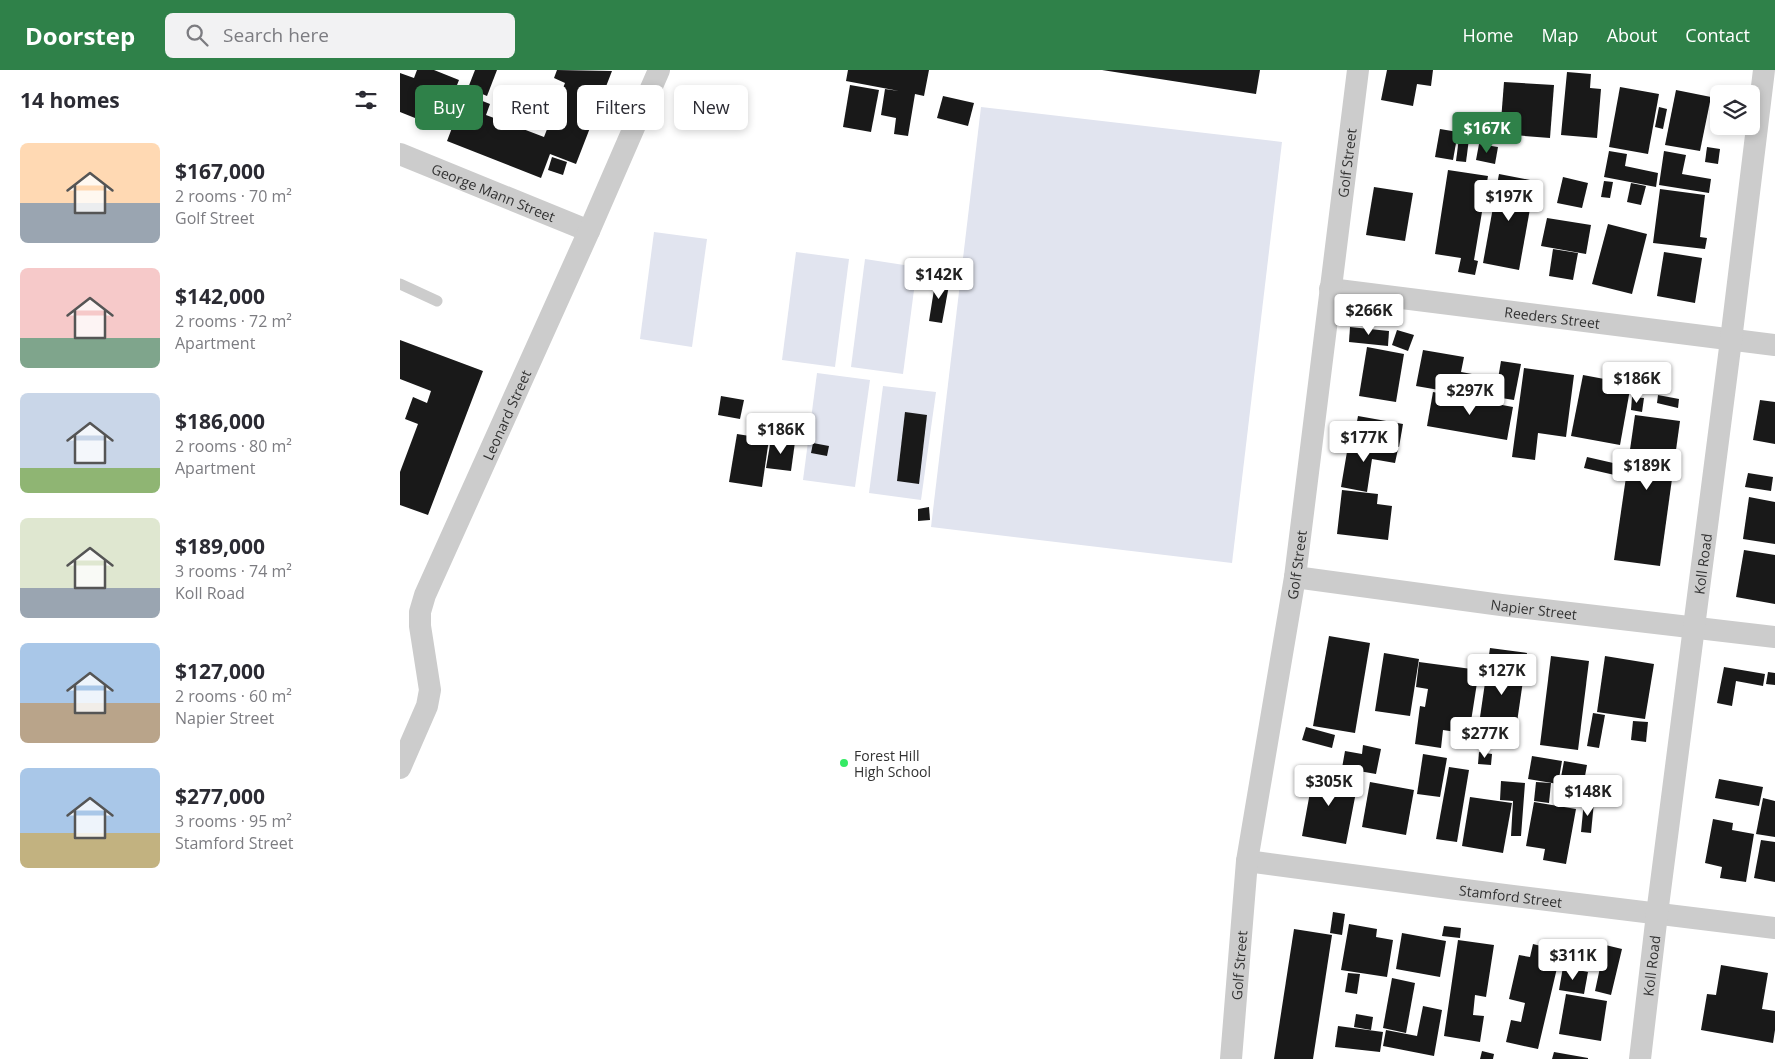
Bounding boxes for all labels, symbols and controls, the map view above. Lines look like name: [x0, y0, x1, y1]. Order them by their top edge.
search box: [165, 13, 515, 58]
text: Doorstep: [25, 19, 135, 52]
icon: search: [183, 21, 211, 49]
text: Search here: [223, 22, 329, 48]
text: Home: [1463, 23, 1513, 47]
text: Map: [1541, 23, 1579, 47]
text: About: [1607, 23, 1657, 47]
text: Contact: [1685, 23, 1750, 47]
chip: Buy: [415, 85, 483, 130]
chip: Rent: [493, 85, 567, 130]
chip: Filters: [577, 85, 664, 130]
chip: New: [674, 85, 748, 130]
map controls: [1710, 85, 1760, 135]
button: layers: [1710, 85, 1760, 135]
text: 14 homes: [20, 86, 120, 114]
icon: filters: [352, 86, 380, 114]
pin: $167K: [1452, 112, 1522, 154]
text: $167K: [1463, 117, 1511, 139]
street label: Golf Street: [1333, 127, 1360, 199]
text: $167,000: [175, 157, 265, 185]
street label: George Mann Street: [429, 158, 558, 226]
icon: home: [60, 163, 120, 223]
pin: $197K: [1474, 180, 1544, 222]
text: 2 rooms · 70 m²: [175, 185, 292, 207]
text: $197K: [1485, 185, 1533, 207]
text: Golf Street: [175, 207, 255, 229]
pin: $142K: [904, 258, 974, 300]
text: $142K: [915, 263, 963, 285]
text: $142,000: [175, 282, 265, 310]
icon: home: [60, 288, 120, 348]
pin: $266K: [1334, 294, 1404, 336]
text: $266K: [1345, 299, 1393, 321]
street label: Reeders Street: [1503, 302, 1601, 332]
text: 2 rooms · 72 m²: [175, 310, 292, 332]
text: Apartment: [175, 332, 255, 354]
pin: $186K: [1602, 362, 1672, 404]
street label: Leonard Street: [478, 367, 535, 463]
text: $186K: [1613, 367, 1661, 389]
pin: $297K: [1435, 374, 1505, 416]
text: $297K: [1446, 379, 1494, 401]
text: $186,000: [175, 407, 265, 435]
pin: $186K: [746, 412, 816, 455]
icon: home: [60, 413, 120, 473]
text: $186K: [757, 418, 805, 440]
pin: $177K: [1329, 420, 1399, 463]
text: $177K: [1340, 426, 1388, 448]
text: 2 rooms · 80 m²: [175, 435, 292, 457]
pin: $189K: [1612, 448, 1682, 491]
text: $189K: [1623, 454, 1671, 476]
text: Apartment: [175, 457, 255, 479]
street label: Golf Street: [1282, 529, 1310, 601]
text: $189,000: [175, 532, 265, 560]
street label: Koll Road: [1689, 532, 1715, 595]
icon: home: [60, 538, 120, 598]
text: 3 rooms · 74 m²: [175, 560, 292, 582]
text: Koll Road: [175, 582, 245, 604]
street label: Napier Street: [1489, 594, 1578, 623]
pin: $127K: [1467, 654, 1537, 696]
text: $127,000: [175, 657, 265, 685]
text: $127K: [1478, 659, 1526, 681]
icon: home: [60, 663, 120, 723]
text: 2 rooms · 60 m²: [175, 685, 292, 707]
text: Napier Street: [175, 707, 274, 729]
pin: $277K: [1450, 716, 1520, 759]
text: $277K: [1461, 722, 1509, 744]
place label: Forest Hill High School: [854, 746, 931, 781]
marker: Forest Hill High School: [838, 757, 850, 769]
pin: $305K: [1294, 764, 1364, 807]
text: $305K: [1305, 770, 1353, 792]
pin: $148K: [1553, 774, 1623, 817]
text: $148K: [1564, 780, 1612, 802]
text: $277,000: [175, 782, 265, 810]
icon: home: [60, 788, 120, 848]
text: 3 rooms · 95 m²: [175, 810, 292, 832]
text: Stamford Street: [175, 832, 293, 854]
street label: Stamford Street: [1458, 880, 1563, 911]
street label: Golf Street: [1226, 930, 1251, 1001]
street label: Koll Road: [1638, 934, 1664, 997]
pin: $311K: [1538, 938, 1608, 981]
text: $311K: [1549, 944, 1597, 966]

